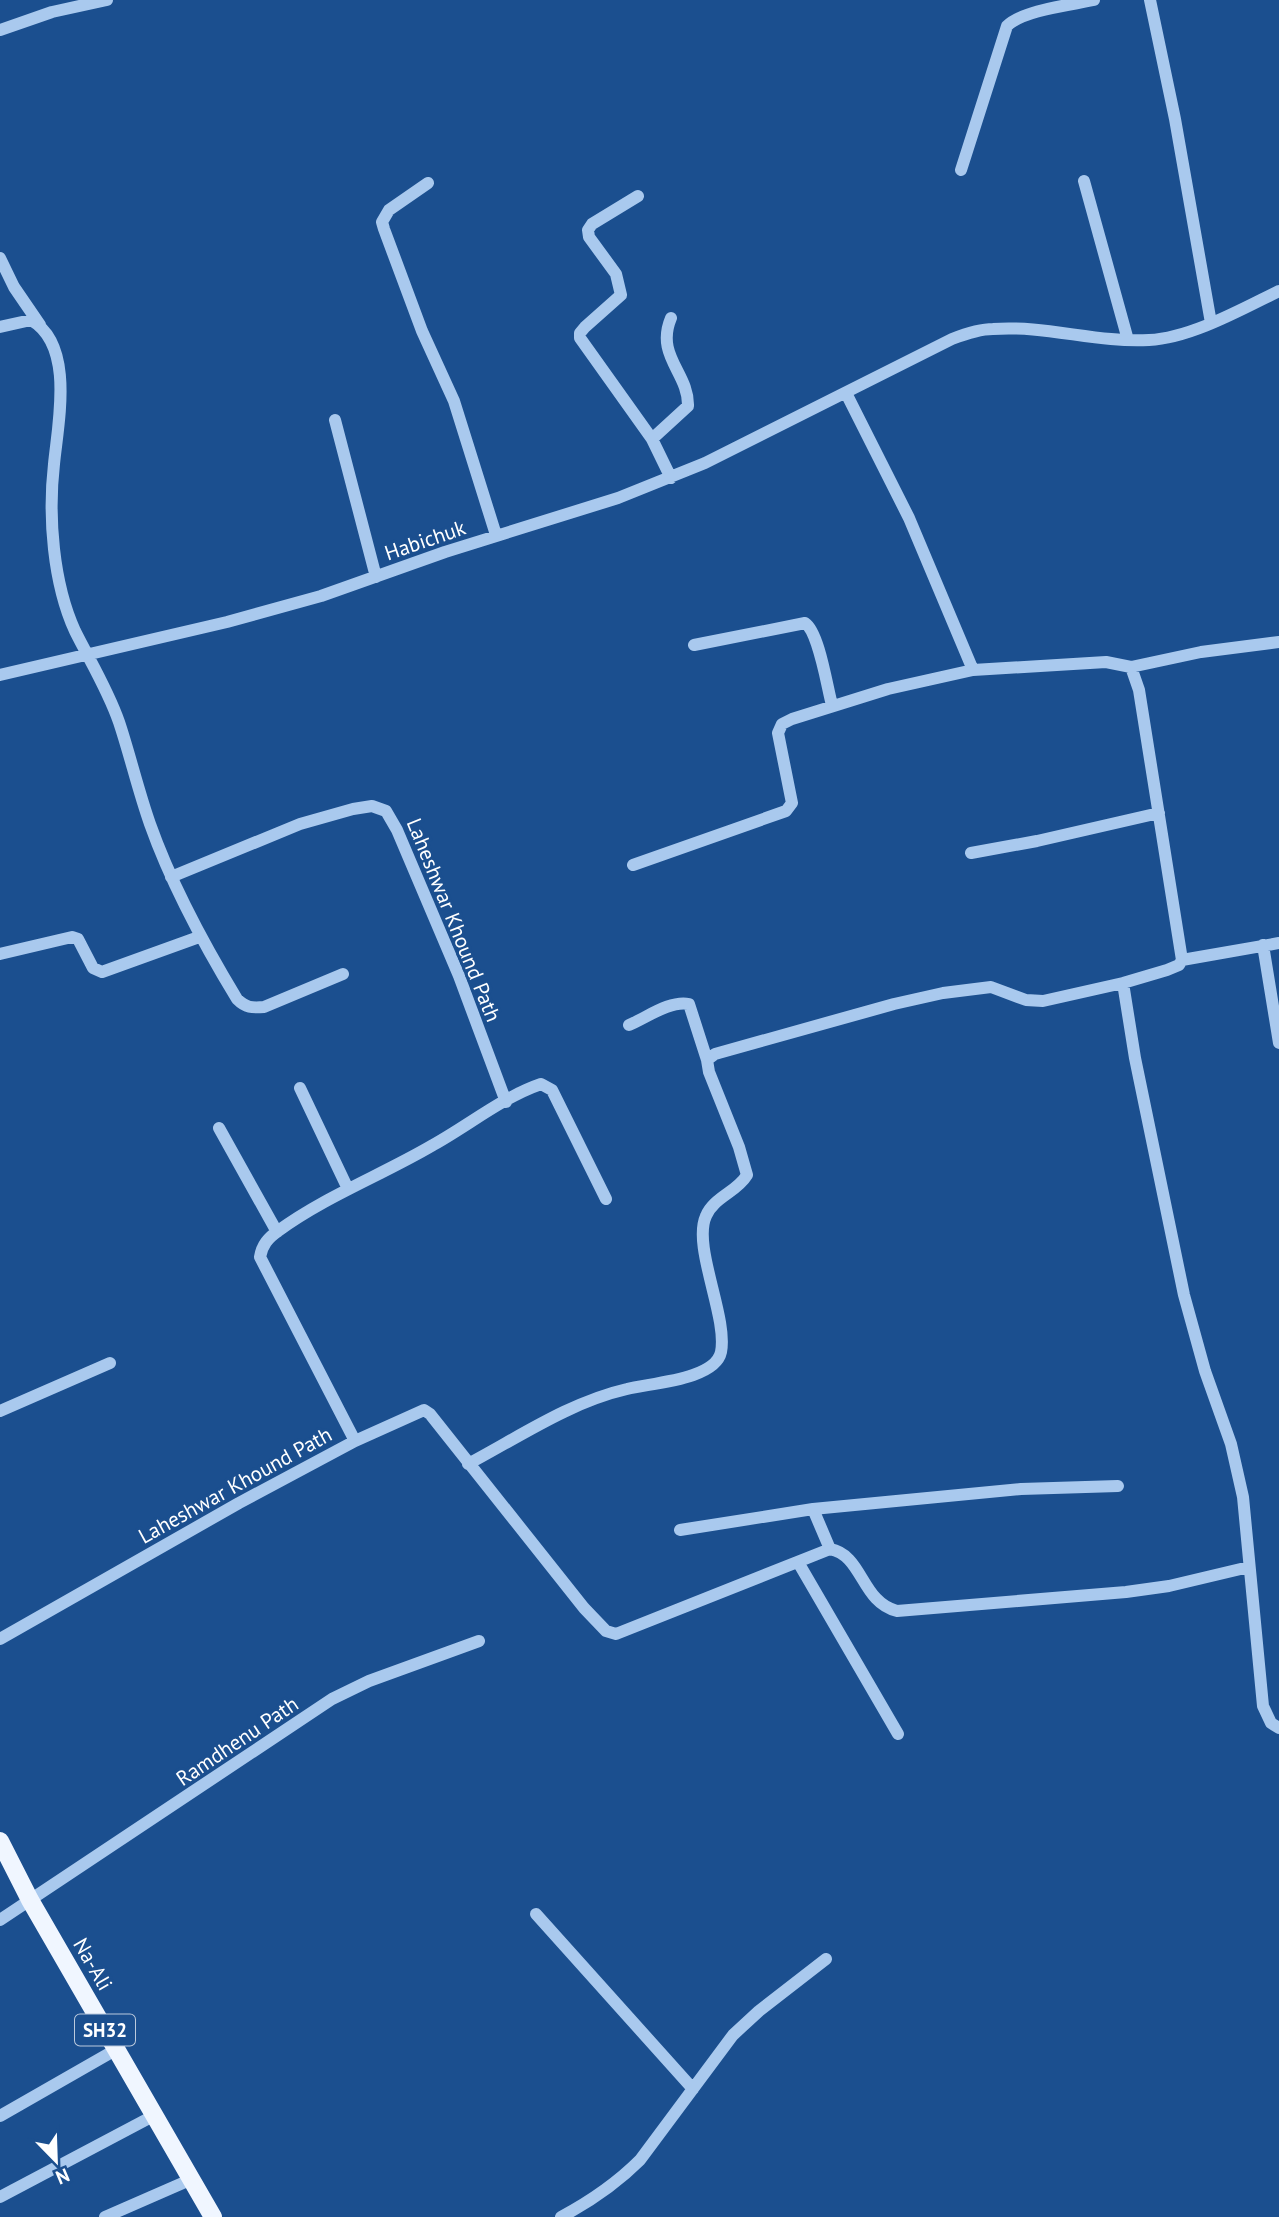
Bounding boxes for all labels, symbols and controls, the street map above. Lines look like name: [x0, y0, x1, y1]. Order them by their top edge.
street label: Habichuk: [381, 514, 469, 566]
street label: Laheshwar Khound Path: [401, 814, 507, 1026]
street label: Laheshwar Khound Path: [133, 1421, 337, 1549]
street label: Ramdhenu Path: [171, 1690, 303, 1792]
street label: Na-Ali: [67, 1933, 119, 1995]
road number: SH32: [75, 2014, 135, 2046]
north arrow: [21, 2126, 91, 2196]
text: N: [52, 2163, 73, 2190]

